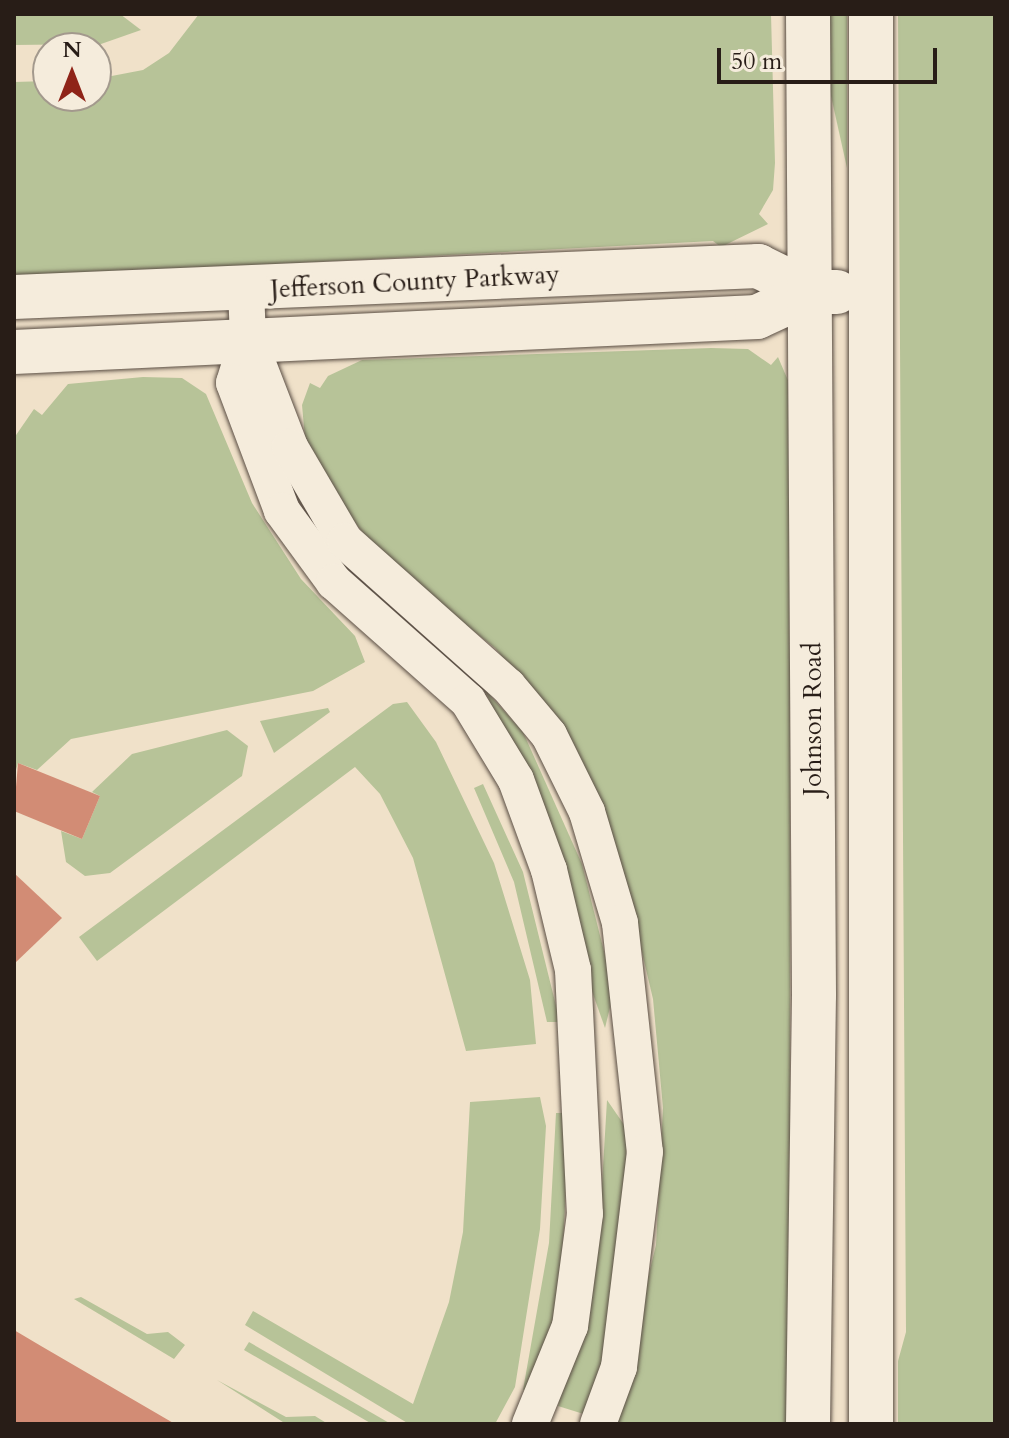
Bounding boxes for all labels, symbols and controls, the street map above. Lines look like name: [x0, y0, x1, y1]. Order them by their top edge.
north arrow: [32, 32, 112, 112]
scale bar: [721, 32, 941, 82]
text: N: [62, 35, 82, 65]
text: 50 m: [731, 45, 782, 78]
street label: Jefferson County Parkway: [270, 259, 560, 305]
street label: Johnson Road: [797, 642, 829, 796]

